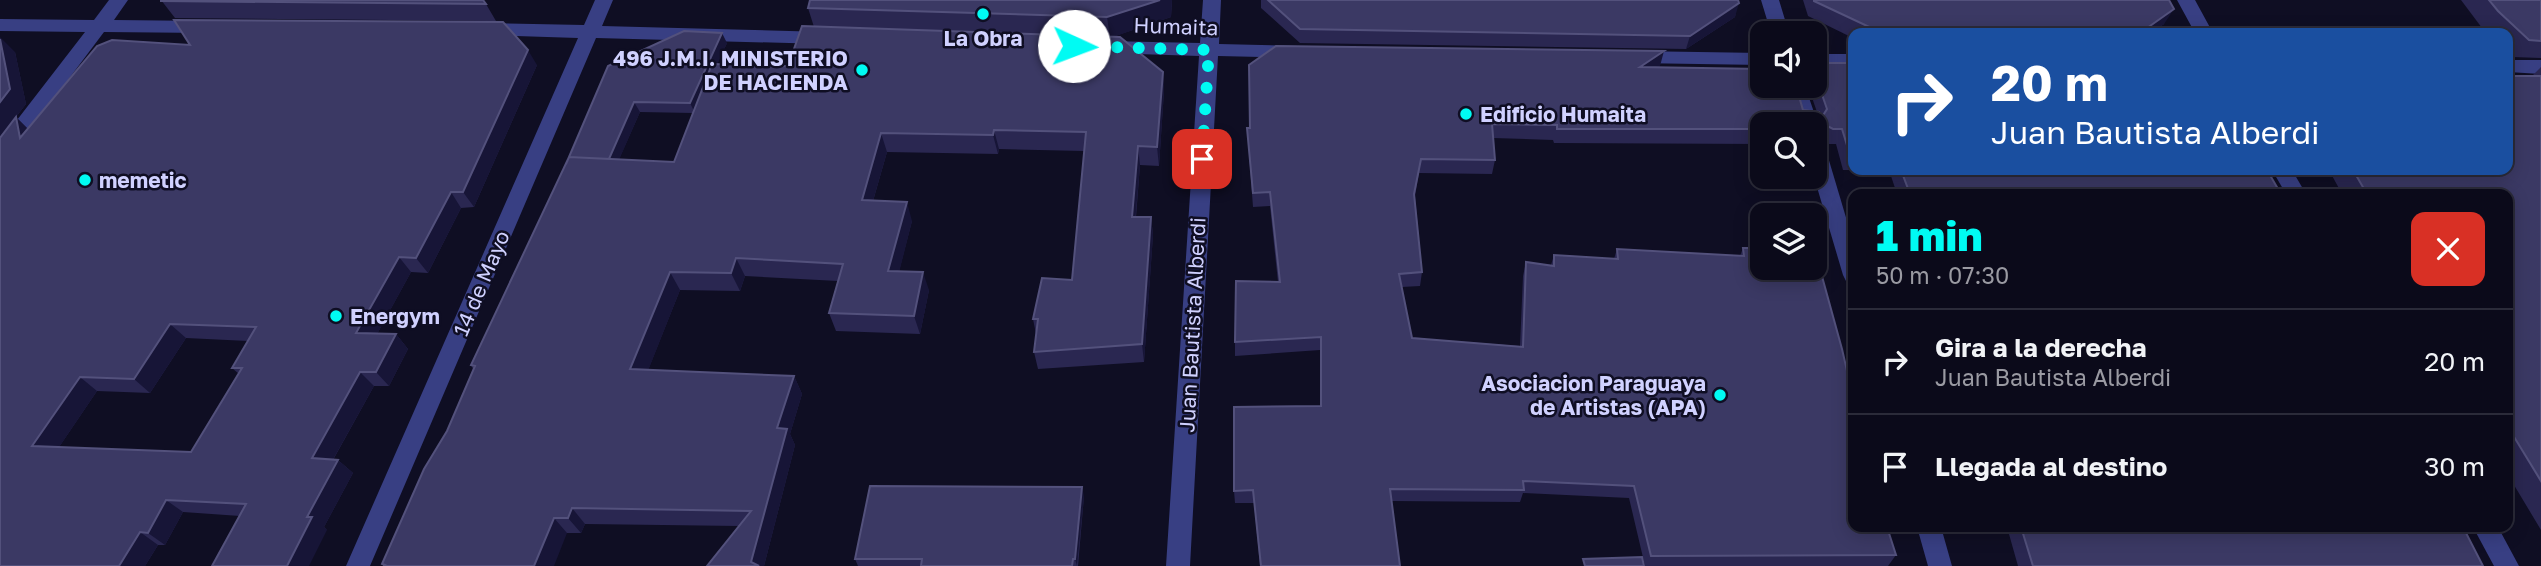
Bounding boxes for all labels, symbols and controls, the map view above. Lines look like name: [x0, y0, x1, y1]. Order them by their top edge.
marker: La Obra: [975, 6, 991, 22]
position arrow: [1037, 9, 1111, 83]
street label: Humaita: [1133, 12, 1219, 40]
map controls: [1750, 21, 1827, 280]
button: sound: [1750, 21, 1827, 98]
place label: La Obra: [944, 25, 1022, 51]
place label: 496 J.M.I. MINISTERIO DE HACIENDA: [613, 45, 848, 95]
text: 20 m: [1991, 53, 2108, 112]
icon: right: [1876, 56, 1967, 147]
marker: 496 J.M.I. MINISTERIO DE HACIENDA: [854, 62, 870, 78]
place label: Edificio Humaita: [1480, 101, 1646, 127]
marker: Edificio Humaita: [1458, 106, 1474, 122]
button: search: [1750, 112, 1827, 189]
text: Juan Bautista Alberdi: [1991, 113, 2320, 151]
pin: [1172, 129, 1232, 189]
icon: arrive: [1183, 140, 1221, 178]
place label: memetic: [99, 167, 187, 193]
marker: memetic: [77, 172, 93, 188]
button: layers: [1750, 203, 1827, 280]
text: 1 min: [1876, 210, 1983, 260]
button: close: [2411, 212, 2485, 286]
street label: Juan Bautista Alberdi: [1173, 217, 1211, 433]
street label: 14 de Mayo: [447, 226, 515, 340]
text: 50 m · 07:30: [1876, 261, 2009, 289]
place label: Energym: [350, 303, 440, 329]
marker: Energym: [328, 308, 344, 324]
text: Gira a la derecha: [1935, 332, 2147, 363]
icon: right: [1876, 343, 1914, 381]
text: 20 m: [2424, 346, 2485, 377]
text: Juan Bautista Alberdi: [1935, 363, 2171, 391]
place label: Asociacion Paraguaya de Artistas (APA): [1481, 370, 1706, 420]
marker: Asociacion Paraguaya de Artistas (APA): [1712, 387, 1728, 403]
icon: arrive: [1876, 448, 1914, 486]
text: Llegada al destino: [1935, 451, 2167, 482]
text: 30 m: [2424, 451, 2485, 482]

